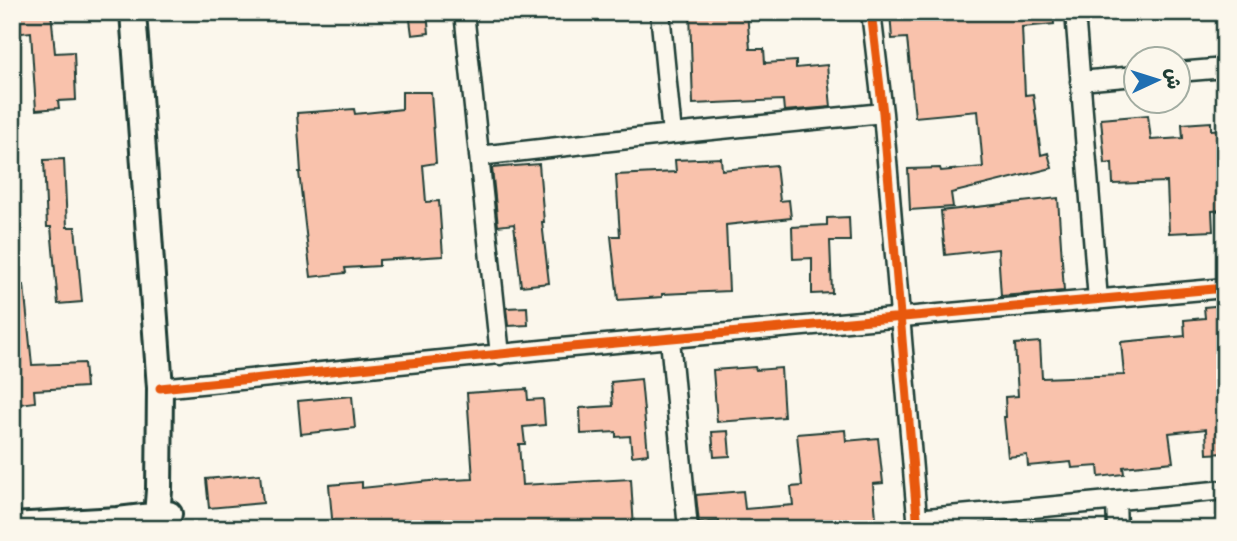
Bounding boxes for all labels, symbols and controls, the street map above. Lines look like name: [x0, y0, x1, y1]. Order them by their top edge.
north arrow: [1122, 46, 1192, 116]
text: ش: [1156, 68, 1185, 91]

